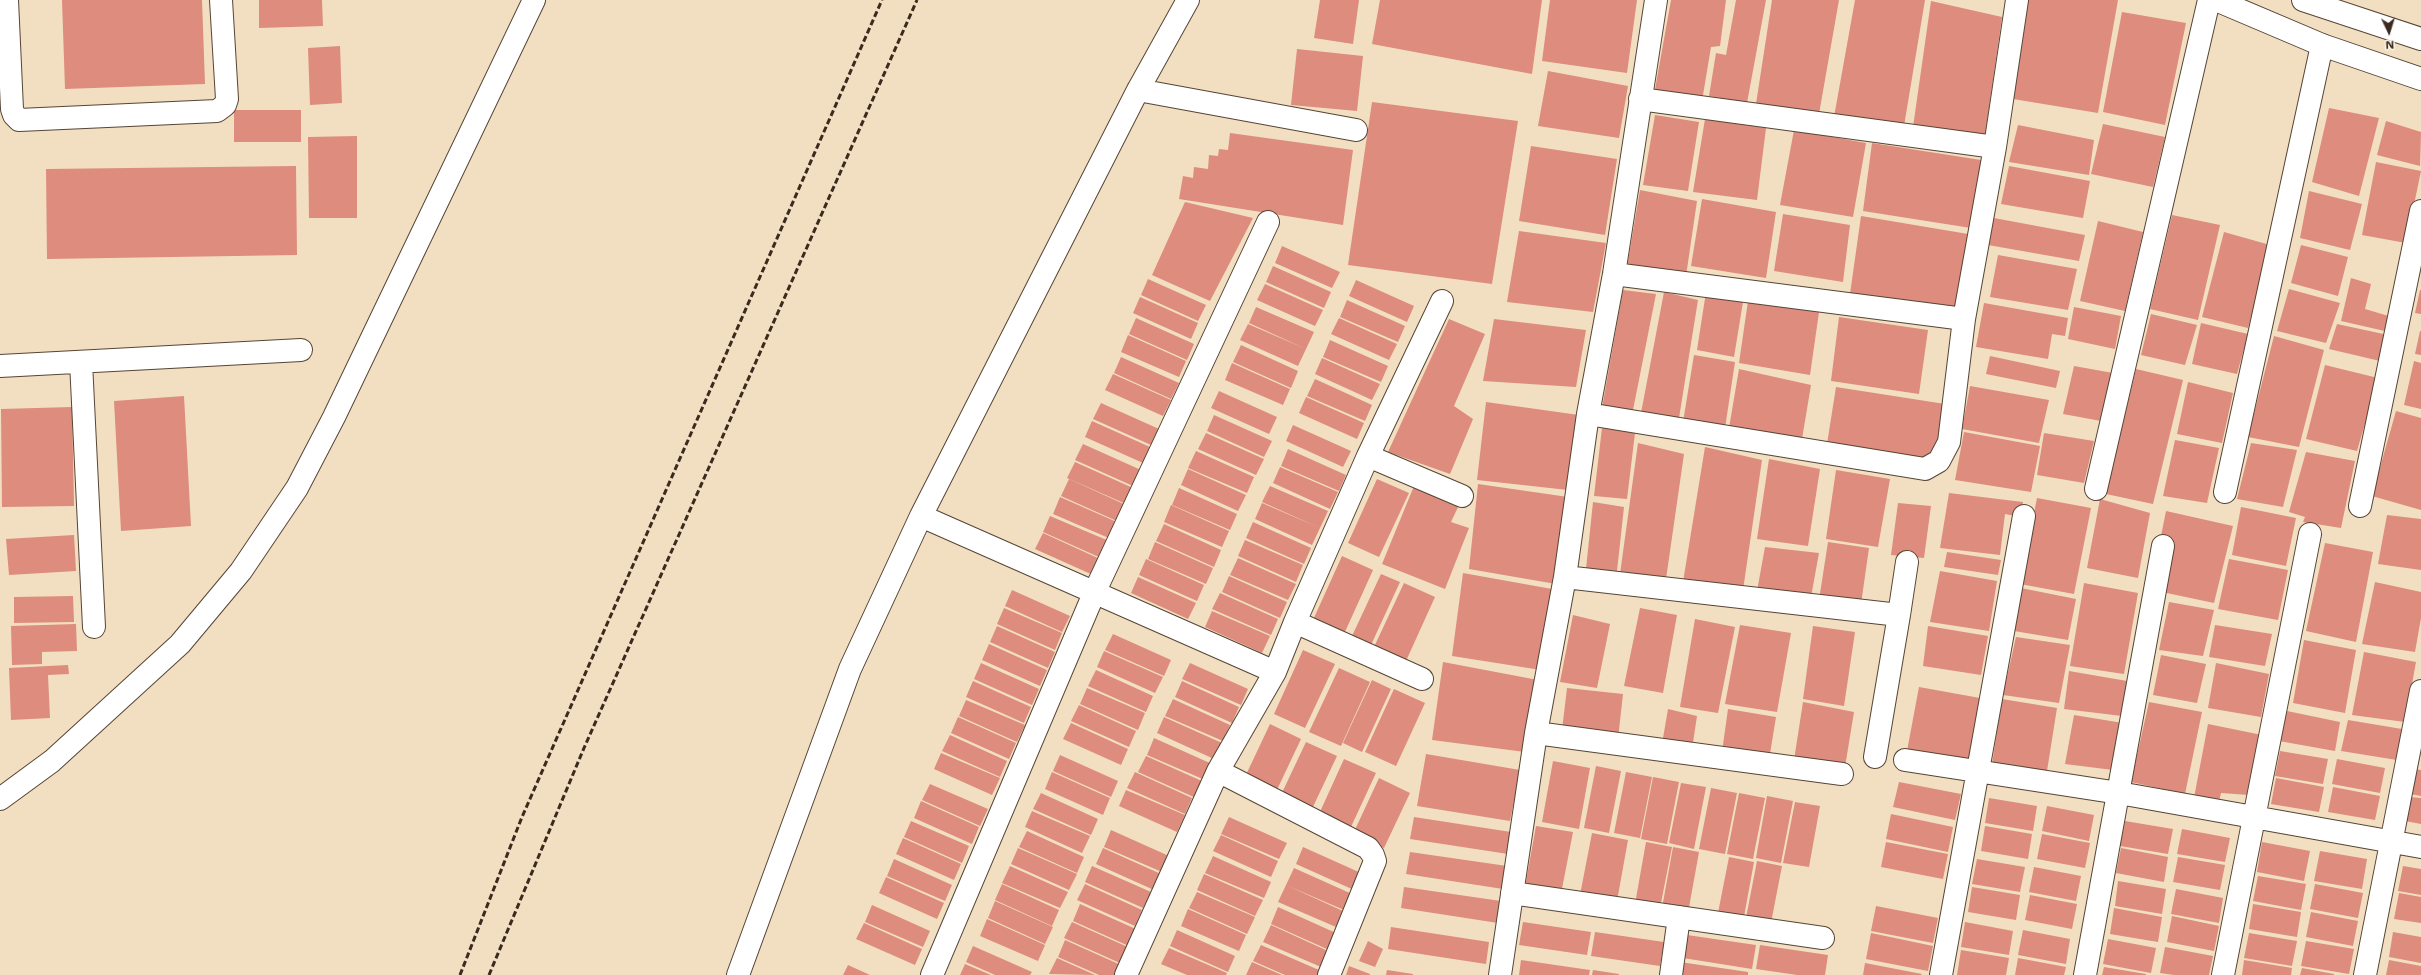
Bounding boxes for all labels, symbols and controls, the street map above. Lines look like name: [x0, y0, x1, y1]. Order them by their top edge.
north arrow: [2369, 12, 2409, 52]
text: N: [2385, 37, 2395, 52]

